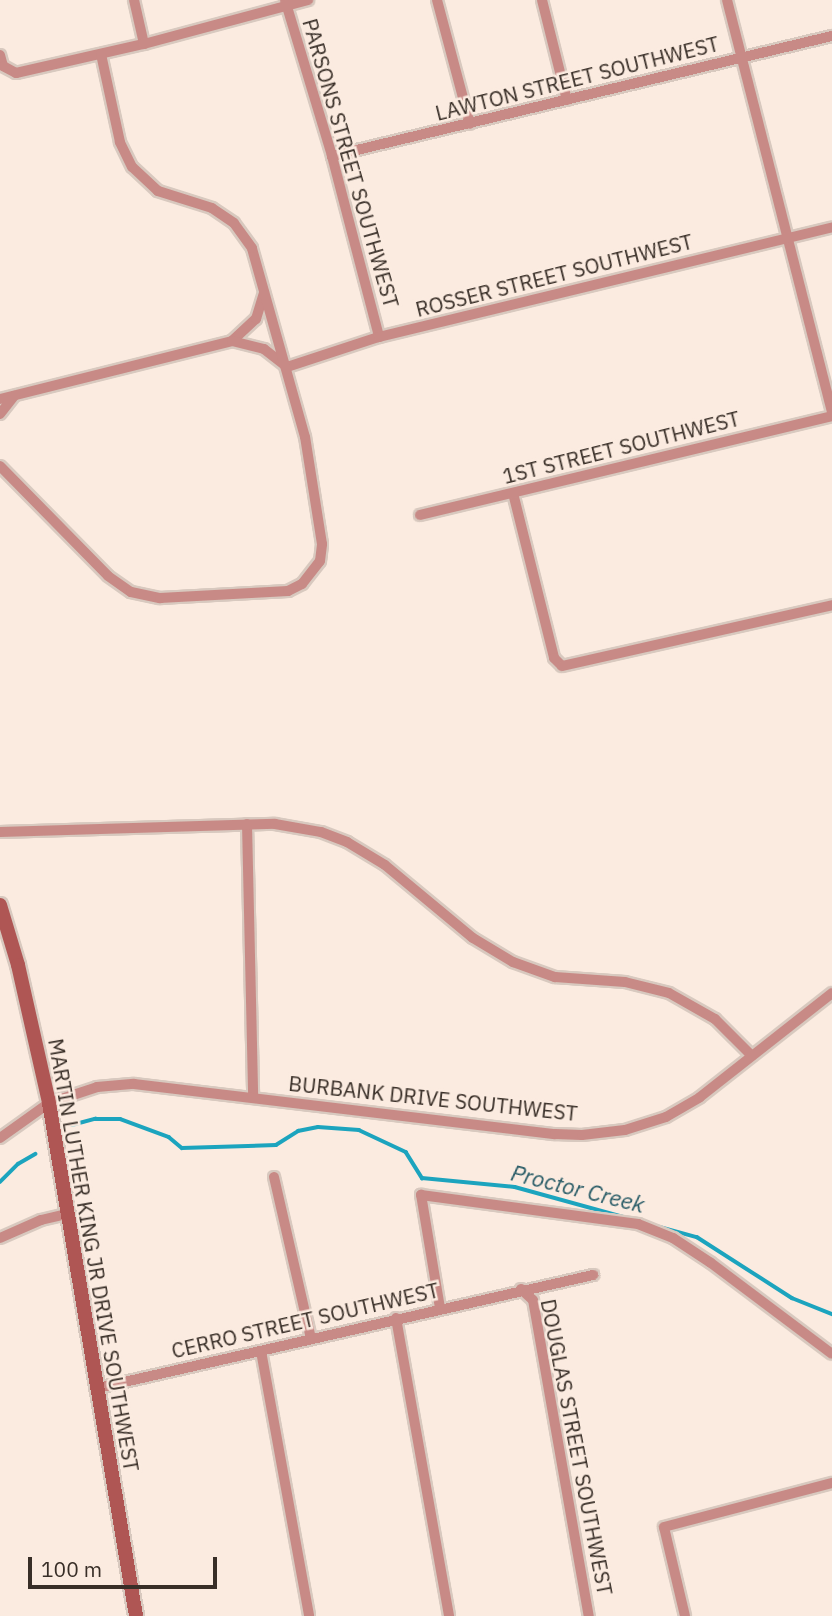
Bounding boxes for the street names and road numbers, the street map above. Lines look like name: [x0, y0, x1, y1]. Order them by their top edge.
street label: PARSONS STREET SOUTHWEST: [298, 16, 404, 310]
street label: LAWTON STREET SOUTHWEST: [433, 31, 721, 125]
street label: ROSSER STREET SOUTHWEST: [413, 228, 695, 322]
street label: 1ST STREET SOUTHWEST: [500, 405, 742, 489]
street label: MARTIN LUTHER KING JR DRIVE SOUTHWEST: [43, 1036, 145, 1474]
street label: BURBANK DRIVE SOUTHWEST: [287, 1070, 579, 1126]
street label: CERRO STREET SOUTHWEST: [169, 1277, 441, 1363]
street label: DOUGLAS STREET SOUTHWEST: [536, 1297, 618, 1597]

